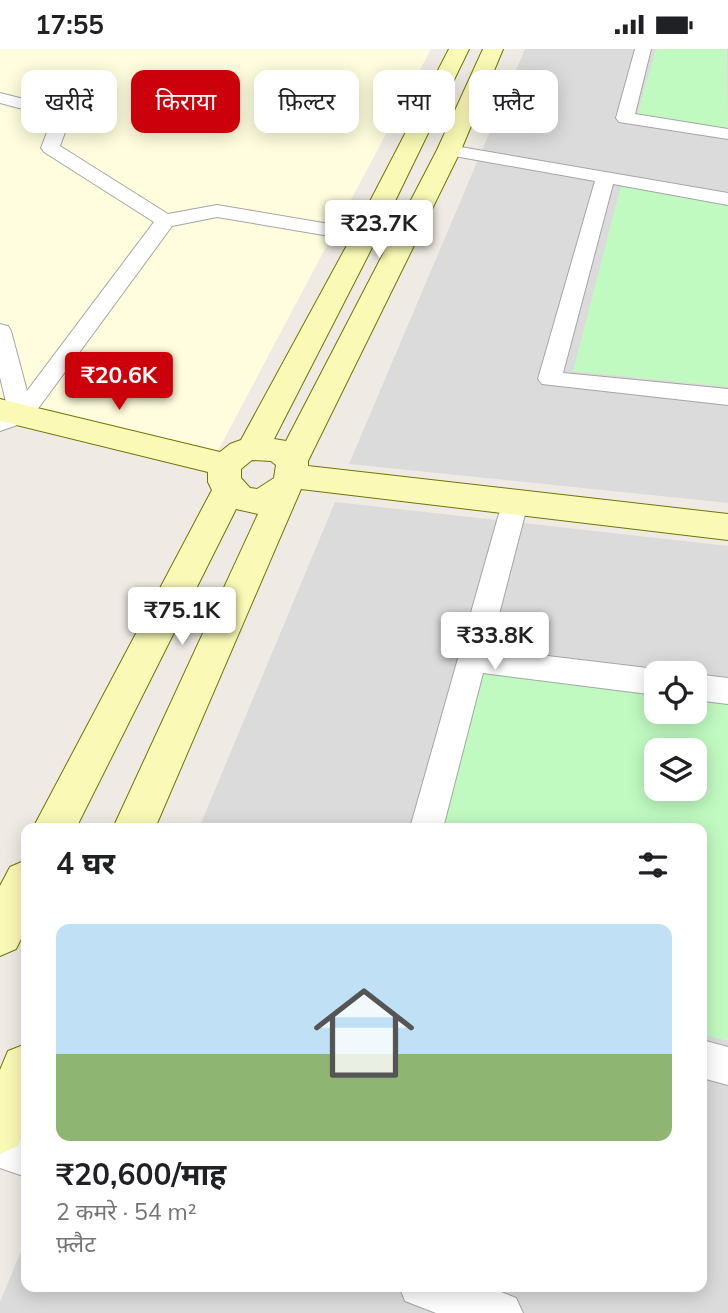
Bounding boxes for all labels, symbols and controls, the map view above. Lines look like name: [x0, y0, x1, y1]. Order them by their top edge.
text: 17:55: [35, 8, 104, 41]
chip: खरीदें: [21, 70, 117, 133]
chip: किराया: [131, 70, 240, 133]
chip: फ़िल्टर: [254, 70, 359, 133]
chip: नया: [373, 70, 455, 133]
chip: फ़्लैट: [469, 70, 558, 133]
pin: ₹23.7K: [322, 201, 436, 260]
text: ₹23.7K: [341, 208, 417, 237]
pin: ₹20.6K: [62, 353, 176, 412]
text: ₹20.6K: [81, 360, 157, 389]
pin: ₹75.1K: [125, 587, 239, 647]
text: ₹75.1K: [144, 595, 220, 624]
pin: ₹33.8K: [438, 613, 552, 672]
text: ₹33.8K: [457, 620, 533, 649]
map controls: [644, 661, 707, 801]
button: locate: [644, 661, 707, 724]
button: layers: [644, 738, 707, 801]
text: 4 घर: [56, 844, 115, 882]
icon: filters: [634, 846, 672, 884]
icon: home: [301, 970, 427, 1096]
text: ₹20,600/माह: [56, 1155, 226, 1193]
text: 2 कमरे · 54 m²: [56, 1197, 196, 1226]
text: फ़्लैट: [56, 1229, 96, 1258]

